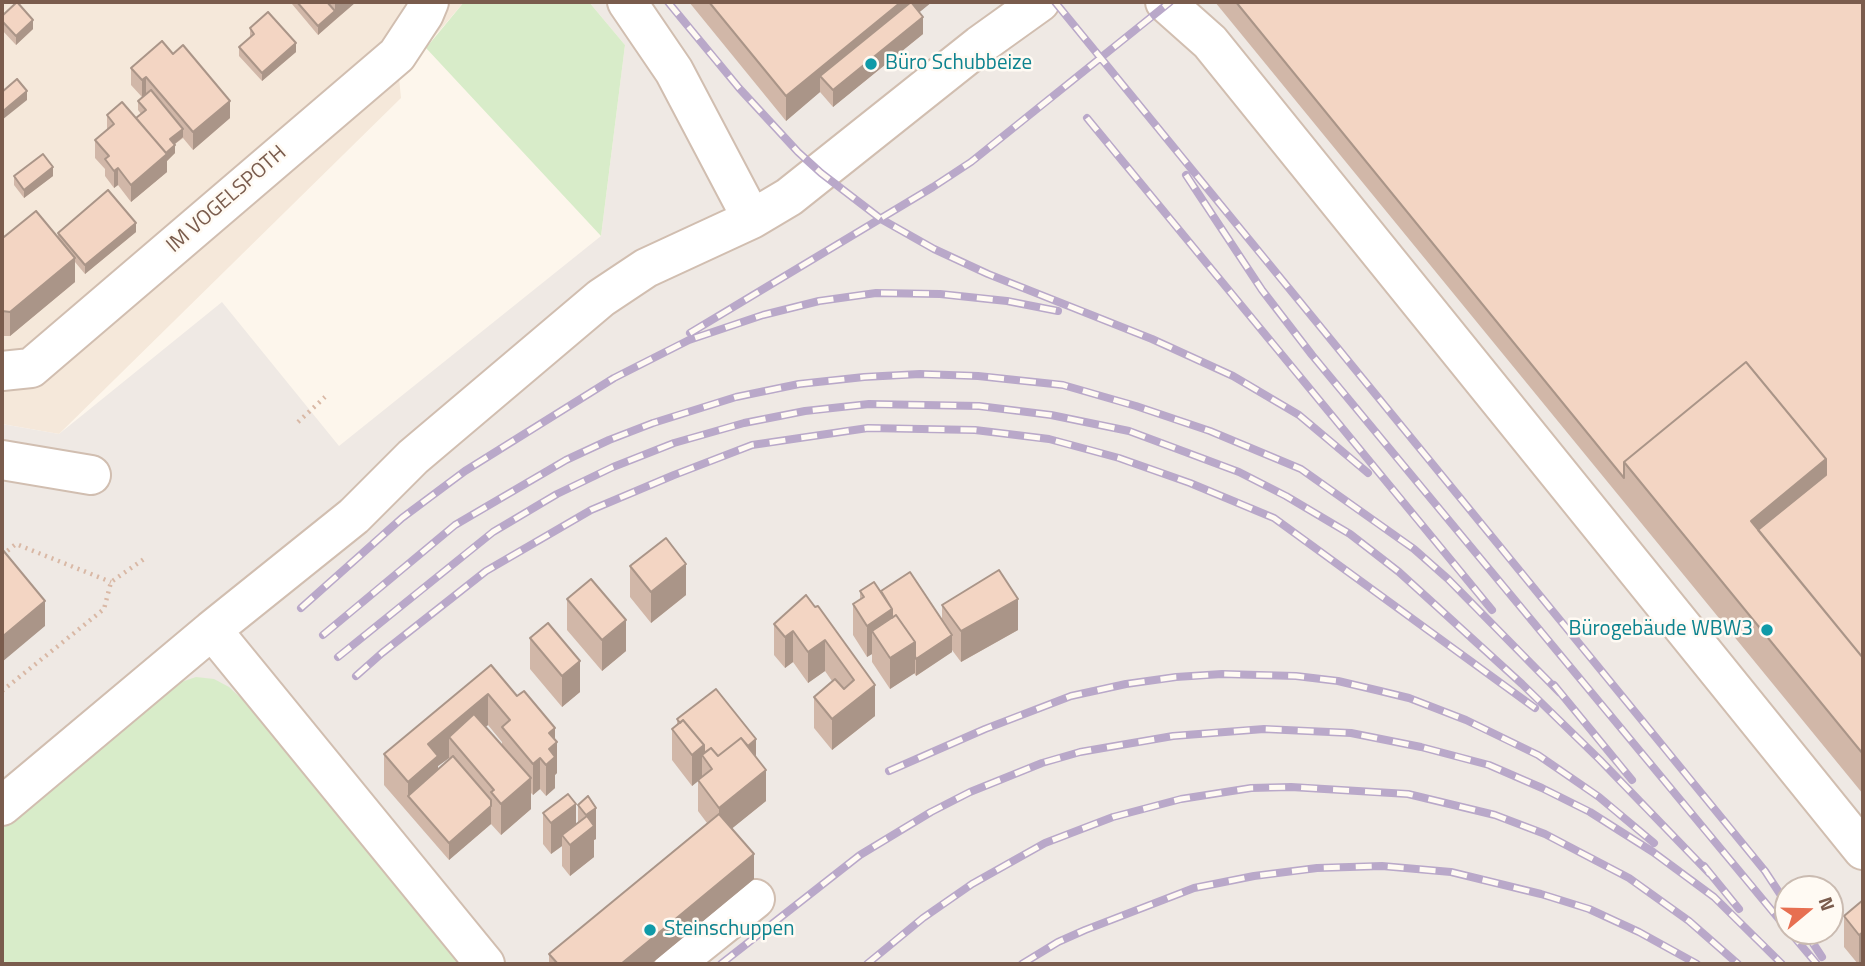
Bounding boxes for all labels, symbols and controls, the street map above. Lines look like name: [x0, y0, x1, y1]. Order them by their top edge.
place label: Büro Schubbeize: [885, 51, 1032, 77]
marker: Büro Schubbeize: [863, 56, 879, 72]
street label: IM VOGELSPOTH: [162, 141, 292, 259]
place label: Bürogebäude WBW3: [1568, 617, 1753, 643]
marker: Bürogebäude WBW3: [1759, 622, 1775, 638]
north arrow: [1774, 875, 1844, 945]
text: N: [1812, 893, 1843, 915]
place label: Steinschuppen: [664, 917, 794, 943]
marker: Steinschuppen: [642, 922, 658, 938]

